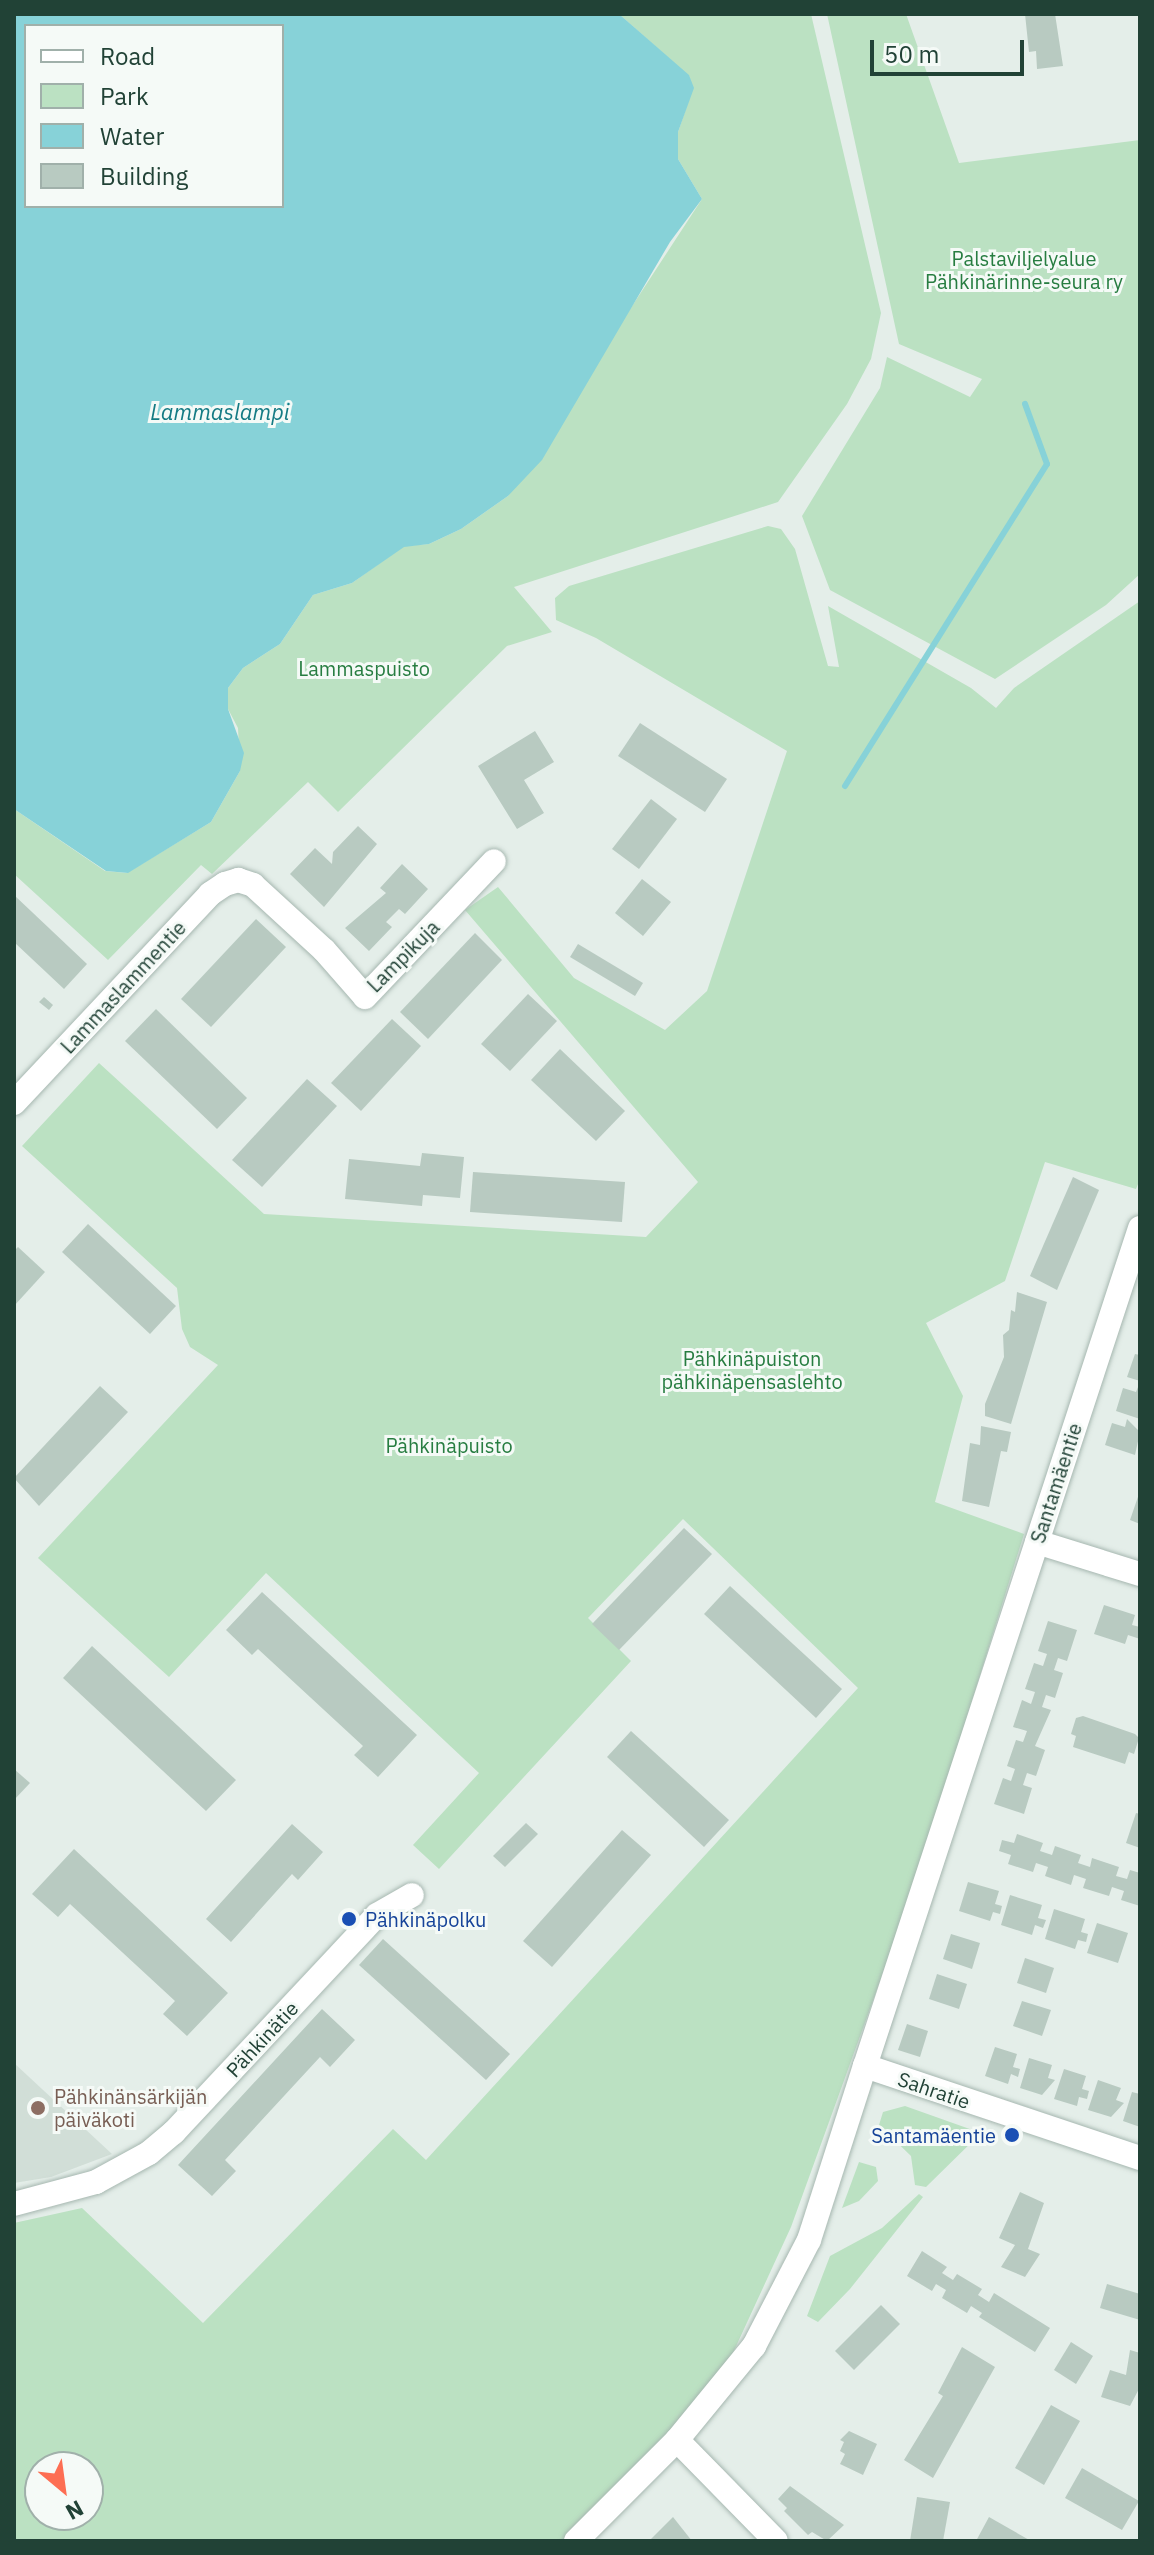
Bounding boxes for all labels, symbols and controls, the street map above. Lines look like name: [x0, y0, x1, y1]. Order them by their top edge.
legend: [24, 24, 284, 208]
scale bar: [874, 24, 1028, 74]
text: 50 m: [884, 38, 939, 70]
text: Road: [100, 40, 155, 72]
text: Park: [100, 80, 149, 112]
text: Water: [100, 120, 164, 152]
text: Building: [100, 160, 188, 192]
park label: Palstaviljelyalue Pähkinärinne-seura ry: [925, 247, 1123, 294]
water label: Lammaslampi: [150, 399, 290, 425]
park label: Lammaspuisto: [298, 656, 430, 680]
street label: Lampikuja: [362, 915, 444, 997]
street label: Lammaslammentie: [55, 916, 191, 1058]
park label: Pähkinäpuiston pähkinäpensaslehto: [661, 1346, 843, 1393]
street label: Santamäentie: [1025, 1420, 1087, 1546]
park label: Pähkinäpuisto: [385, 1433, 513, 1457]
place label: Pähkinäpolku: [365, 1907, 486, 1931]
marker: Pähkinäpolku: [340, 1910, 358, 1928]
street label: Pähkinätie: [221, 1996, 303, 2082]
street label: Sahratie: [895, 2067, 973, 2113]
place label: Pähkinänsärkijän päiväkoti: [54, 2084, 207, 2131]
marker: Pähkinänsärkijän päiväkoti: [29, 2099, 47, 2117]
place label: Santamäentie: [871, 2123, 996, 2147]
marker: Santamäentie: [1003, 2126, 1021, 2144]
north arrow: [24, 2451, 104, 2531]
text: N: [61, 2494, 89, 2527]

